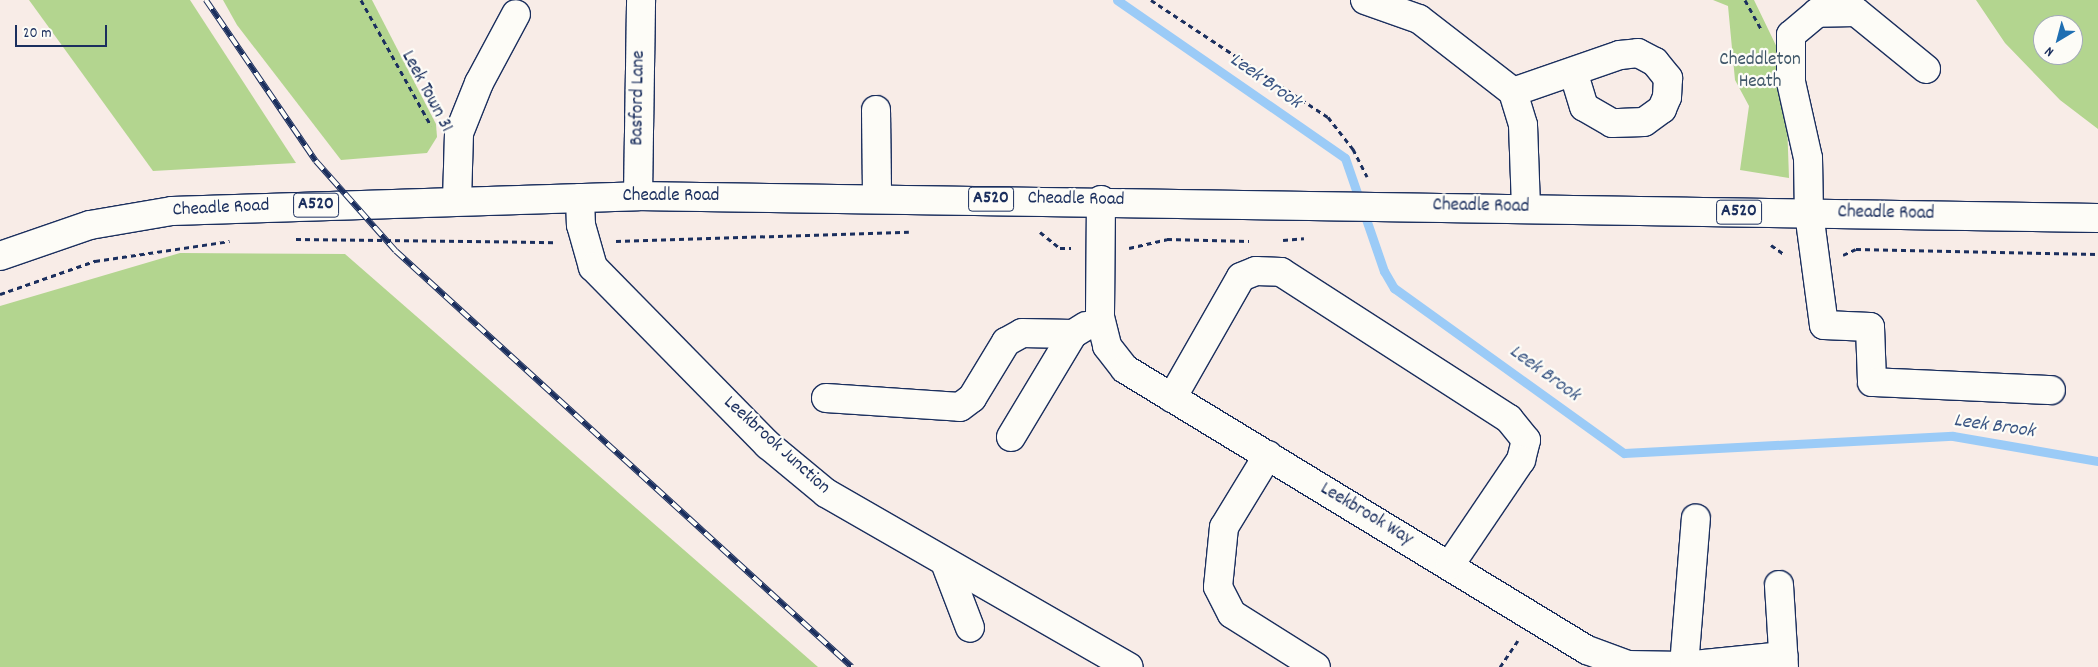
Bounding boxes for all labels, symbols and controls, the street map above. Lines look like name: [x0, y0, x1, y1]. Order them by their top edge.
scale bar: [18, 15, 110, 47]
north arrow: [2033, 15, 2083, 65]
text: 20 m: [23, 23, 51, 45]
text: N: [2041, 41, 2058, 61]
street label: Leek Town 31: [395, 47, 457, 137]
water label: Leek Brook: [1225, 49, 1305, 115]
street label: Basford Lane: [627, 50, 651, 146]
park label: Cheddleton Heath: [1719, 50, 1801, 94]
road number: A520: [967, 183, 1015, 214]
street label: Cheadle Road: [622, 186, 720, 208]
street label: Cheadle Road: [1027, 188, 1125, 212]
road number: A520: [292, 190, 340, 220]
street label: Cheadle Road: [172, 195, 270, 223]
street label: Cheadle Road: [1432, 195, 1530, 219]
road number: A520: [1715, 196, 1763, 228]
street label: Cheadle Road: [1837, 202, 1935, 226]
water label: Leek Brook: [1504, 340, 1584, 408]
street label: Leekbrook Junction: [718, 392, 834, 500]
water label: Leek Brook: [1952, 409, 2036, 445]
street label: Leekbrook Way: [1316, 478, 1416, 552]

